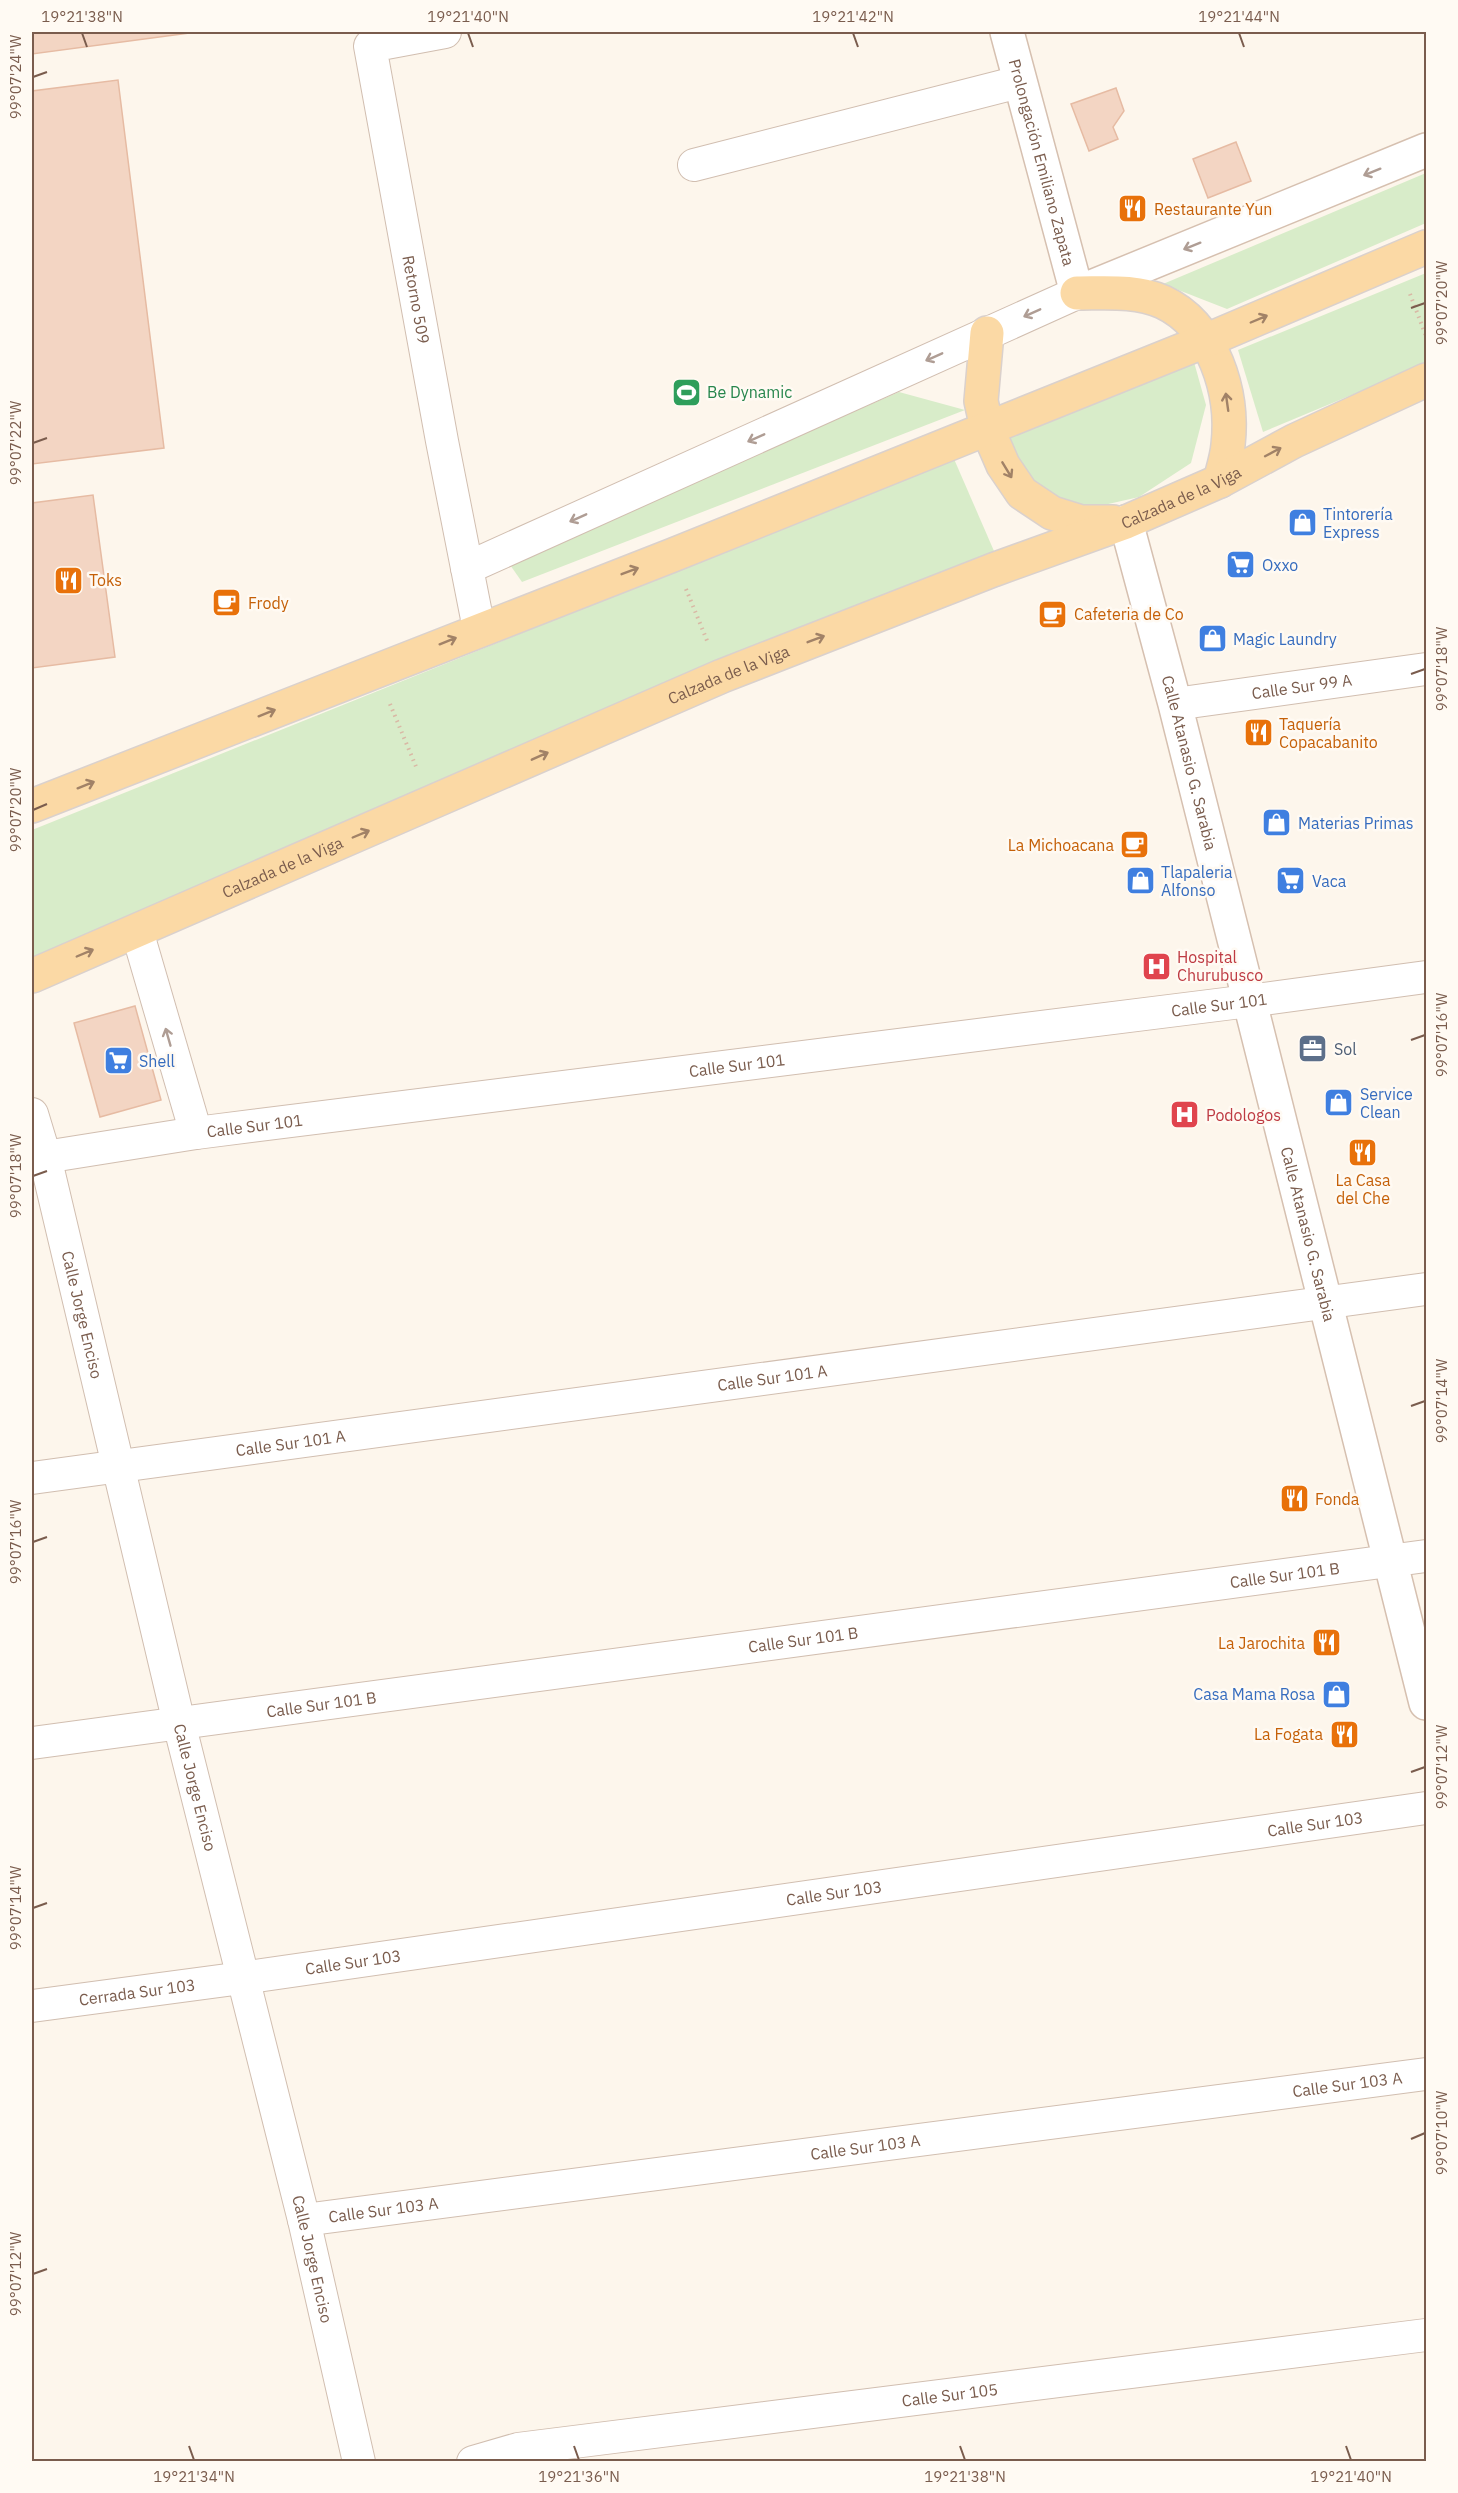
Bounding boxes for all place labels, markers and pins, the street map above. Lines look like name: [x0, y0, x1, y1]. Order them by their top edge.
restaurant icon: Restaurante Yun: [1117, 193, 1149, 225]
place label: Restaurante Yun: [1154, 199, 1272, 219]
sports icon: Be Dynamic: [670, 376, 702, 408]
place label: Be Dynamic: [707, 382, 792, 402]
place label: Tintorería Express: [1323, 504, 1393, 542]
shop icon: Tintorería Express: [1286, 507, 1318, 539]
supermarket icon: Oxxo: [1225, 549, 1257, 581]
place label: Oxxo: [1262, 555, 1298, 575]
restaurant icon: Toks: [52, 564, 84, 596]
place label: Toks: [89, 570, 122, 590]
cafe icon: Frody: [211, 587, 243, 619]
place label: Frody: [248, 593, 289, 613]
cafe icon: Cafeteria de Co: [1037, 598, 1069, 630]
place label: Cafeteria de Co: [1074, 604, 1184, 624]
shop icon: Magic Laundry: [1196, 623, 1228, 655]
place label: Magic Laundry: [1233, 629, 1337, 649]
place label: Taquería Copacabanito: [1279, 714, 1378, 752]
restaurant icon: Taquería Copacabanito: [1242, 717, 1274, 749]
shop icon: Materias Primas: [1261, 807, 1293, 839]
place label: Materias Primas: [1298, 813, 1414, 833]
cafe icon: La Michoacana: [1119, 829, 1151, 861]
place label: La Michoacana: [1008, 835, 1114, 855]
place label: Tlapaleria Alfonso: [1161, 862, 1233, 900]
shop icon: Tlapaleria Alfonso: [1124, 865, 1156, 897]
supermarket icon: Vaca: [1275, 865, 1307, 897]
place label: Vaca: [1312, 871, 1347, 891]
place label: Hospital Churubusco: [1177, 947, 1263, 985]
hospital icon: Hospital Churubusco: [1140, 950, 1172, 982]
office icon: Sol: [1297, 1033, 1329, 1065]
place label: Sol: [1334, 1039, 1357, 1059]
supermarket icon: Shell: [102, 1045, 134, 1077]
place label: Shell: [139, 1051, 175, 1071]
place label: Service Clean: [1360, 1084, 1413, 1122]
shop icon: Service Clean: [1323, 1087, 1355, 1119]
hospital icon: Podologos: [1169, 1099, 1201, 1131]
place label: Podologos: [1206, 1105, 1281, 1125]
restaurant icon: La Casa del Che: [1347, 1136, 1379, 1168]
place label: La Casa del Che: [1335, 1170, 1391, 1208]
restaurant icon: Fonda: [1278, 1483, 1310, 1515]
place label: Fonda: [1315, 1489, 1360, 1509]
restaurant icon: La Jarochita: [1310, 1627, 1342, 1659]
place label: La Jarochita: [1218, 1633, 1305, 1653]
shop icon: Casa Mama Rosa: [1320, 1678, 1352, 1710]
place label: Casa Mama Rosa: [1193, 1684, 1315, 1704]
restaurant icon: La Fogata: [1328, 1718, 1360, 1750]
place label: La Fogata: [1254, 1724, 1323, 1744]

